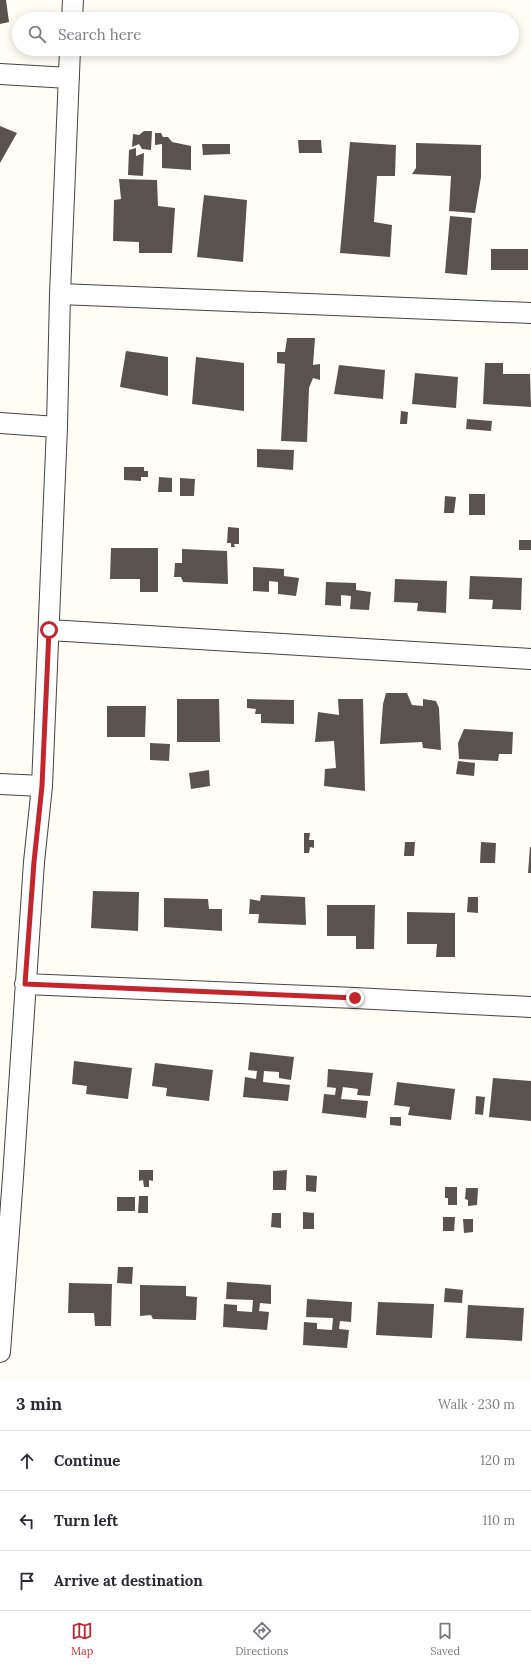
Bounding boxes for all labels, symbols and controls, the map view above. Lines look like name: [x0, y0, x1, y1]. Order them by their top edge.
search box: [12, 12, 519, 56]
icon: search: [26, 23, 48, 45]
text: Search here: [58, 25, 141, 44]
route start: [40, 621, 58, 639]
route end: [346, 989, 364, 1007]
text: 3 min: [16, 1393, 62, 1415]
text: Walk · 230 m: [438, 1396, 515, 1413]
icon: ahead: [16, 1450, 38, 1472]
text: Continue: [54, 1451, 120, 1470]
text: 120 m: [480, 1452, 515, 1469]
icon: left: [16, 1510, 38, 1532]
text: Turn left: [54, 1511, 118, 1530]
text: 110 m: [482, 1512, 515, 1529]
icon: arrive: [16, 1570, 38, 1592]
text: Arrive at destination: [54, 1571, 203, 1590]
tab: Map: [71, 1620, 93, 1658]
tab: Directions: [235, 1620, 288, 1658]
tab: Saved: [430, 1620, 460, 1658]

